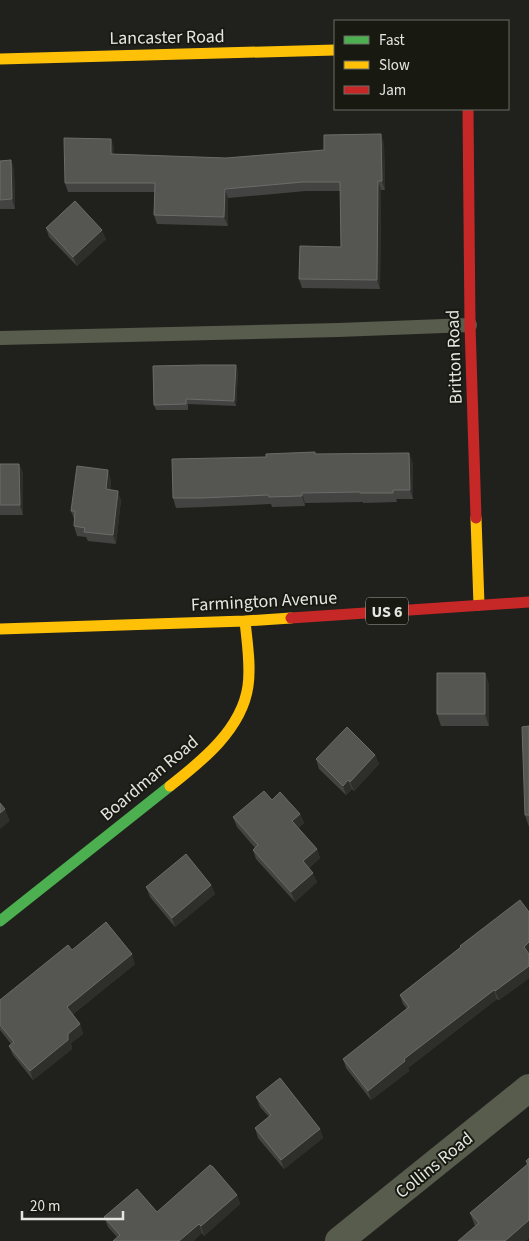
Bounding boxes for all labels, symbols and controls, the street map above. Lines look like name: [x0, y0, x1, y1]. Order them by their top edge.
legend: [334, 20, 509, 110]
street label: Lancaster Road: [109, 24, 225, 51]
text: Fast: [379, 30, 405, 51]
text: Slow: [379, 55, 410, 76]
text: Jam: [379, 80, 406, 101]
street label: Britton Road: [440, 309, 469, 405]
street label: Farmington Avenue: [190, 585, 338, 618]
road number: US 6: [366, 598, 408, 624]
street label: Boardman Road: [95, 730, 204, 827]
street label: Collins Road: [390, 1126, 478, 1204]
scale bar: [22, 1188, 124, 1220]
text: 20 m: [30, 1196, 60, 1217]

